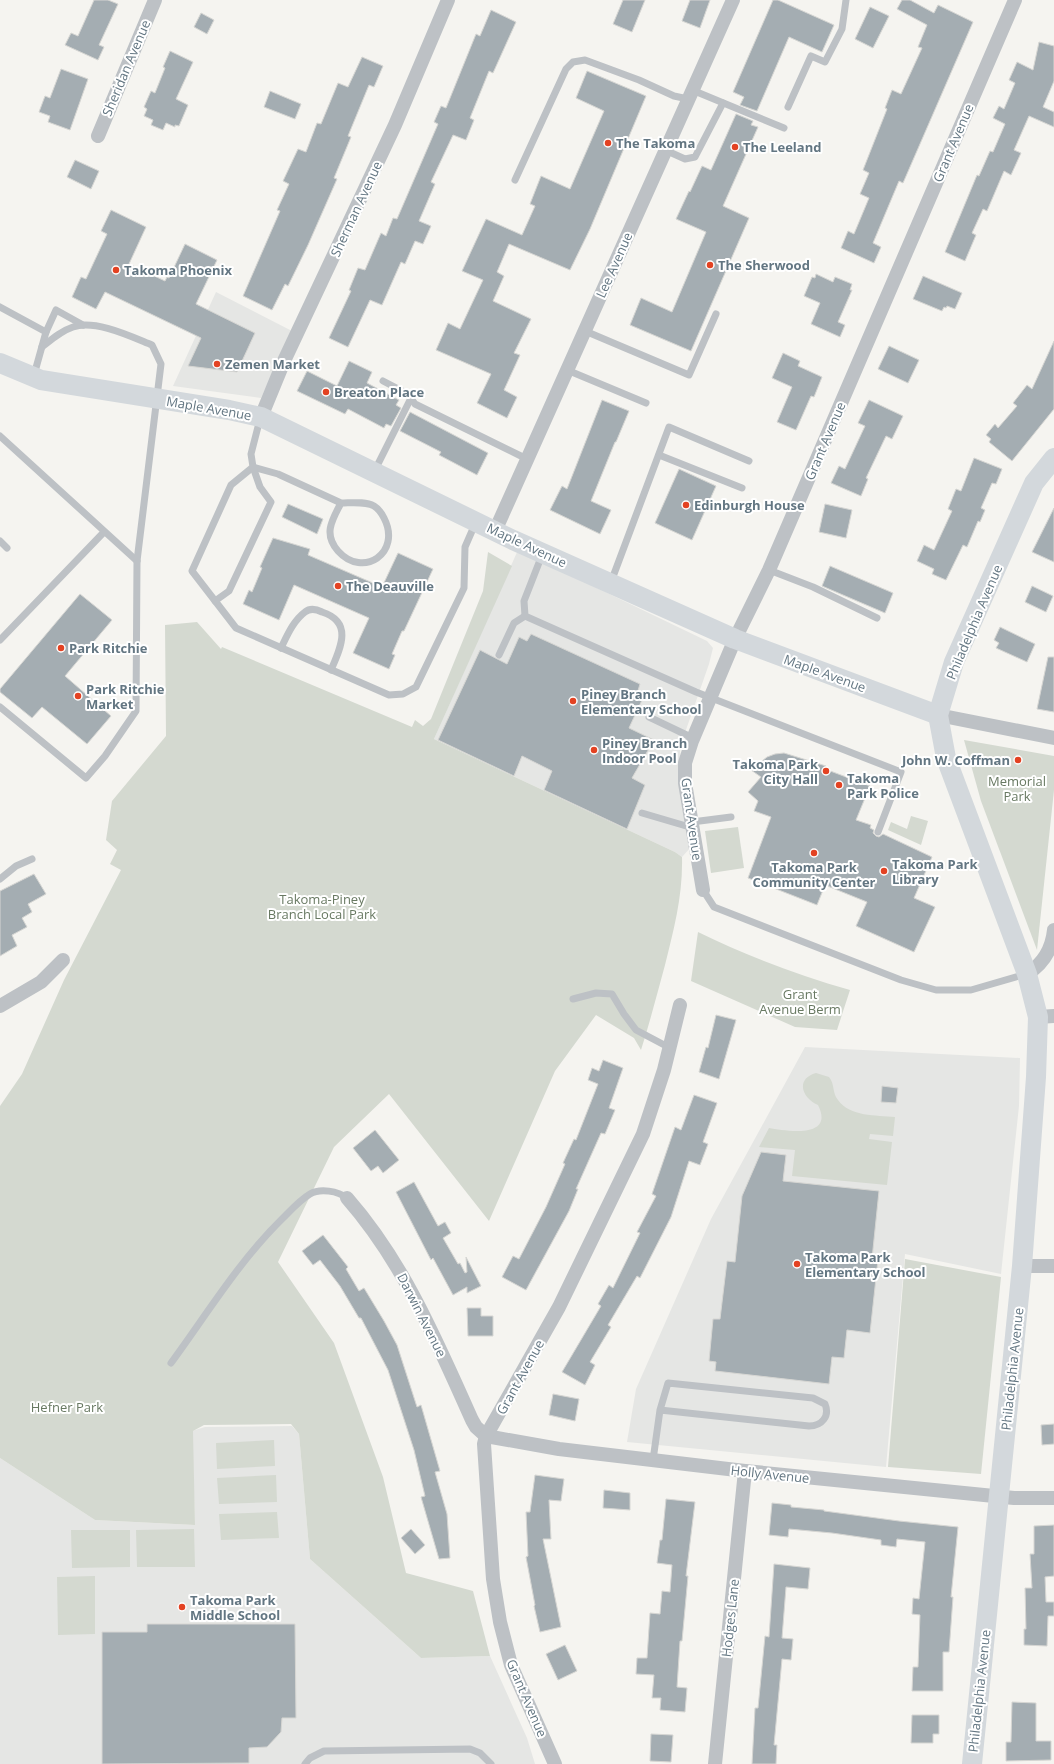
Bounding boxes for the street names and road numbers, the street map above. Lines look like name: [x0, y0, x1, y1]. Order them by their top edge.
street label: Sheridan Avenue: [98, 17, 154, 119]
street label: Grant Avenue: [928, 101, 978, 185]
street label: Sherman Avenue: [326, 158, 386, 260]
street label: Lee Avenue: [592, 229, 636, 301]
street label: Maple Avenue: [165, 392, 253, 424]
street label: Grant Avenue: [800, 399, 850, 483]
street label: Maple Avenue: [484, 519, 570, 571]
street label: Philadelphia Avenue: [942, 562, 1006, 682]
street label: Maple Avenue: [781, 650, 869, 696]
street label: Grant Avenue: [677, 777, 707, 861]
street label: Darwin Avenue: [393, 1270, 451, 1360]
street label: Philadelphia Avenue: [997, 1307, 1027, 1431]
street label: Grant Avenue: [492, 1336, 548, 1418]
street label: Holly Avenue: [730, 1461, 810, 1487]
street label: Hodges Lane: [717, 1578, 743, 1658]
street label: Philadelphia Avenue: [964, 1629, 994, 1753]
street label: Grant Avenue: [502, 1656, 552, 1740]

